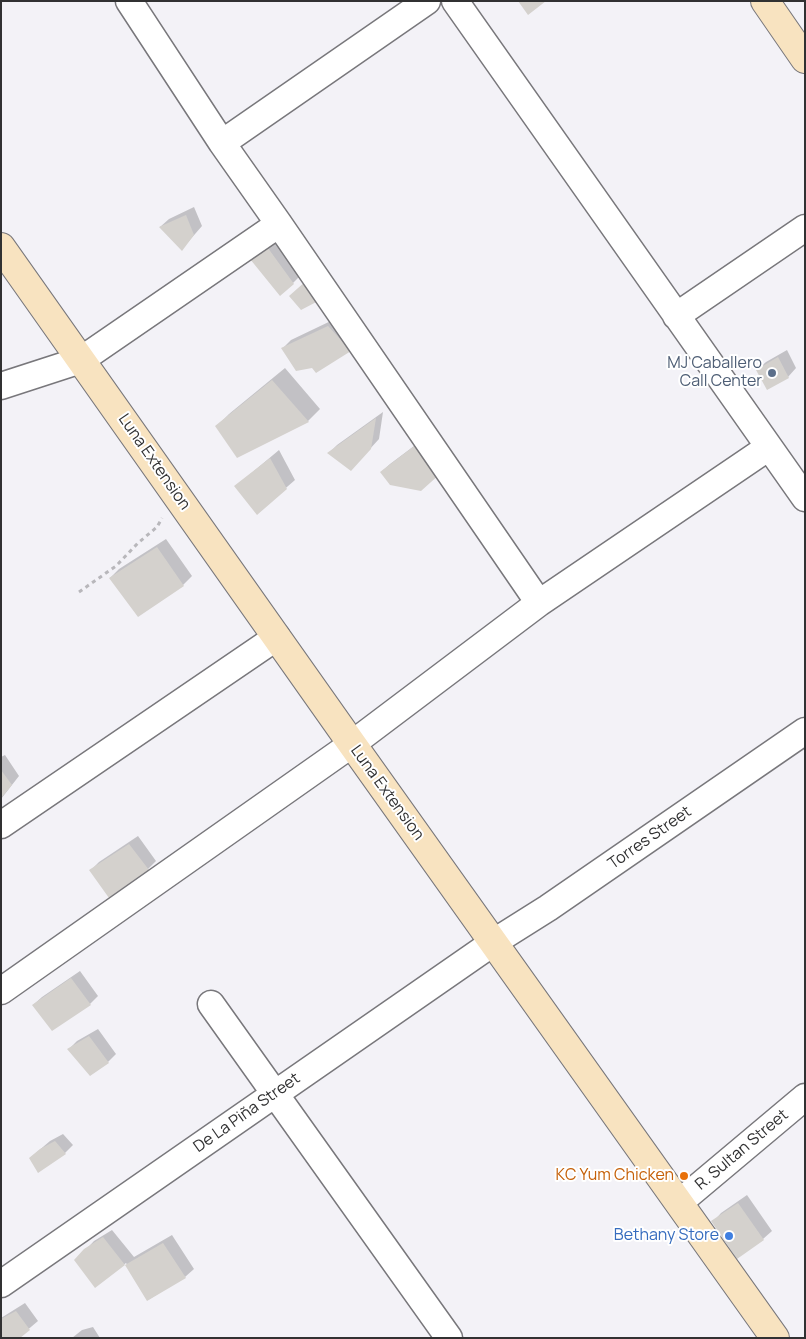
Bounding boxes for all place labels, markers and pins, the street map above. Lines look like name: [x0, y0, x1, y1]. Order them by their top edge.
place label: MJ Caballero Call Center: [667, 354, 762, 392]
marker: MJ Caballero Call Center: [766, 367, 778, 379]
place label: KC Yum Chicken: [556, 1166, 674, 1186]
marker: KC Yum Chicken: [678, 1170, 690, 1182]
place label: Bethany Store: [614, 1226, 719, 1246]
marker: Bethany Store: [723, 1230, 735, 1242]

